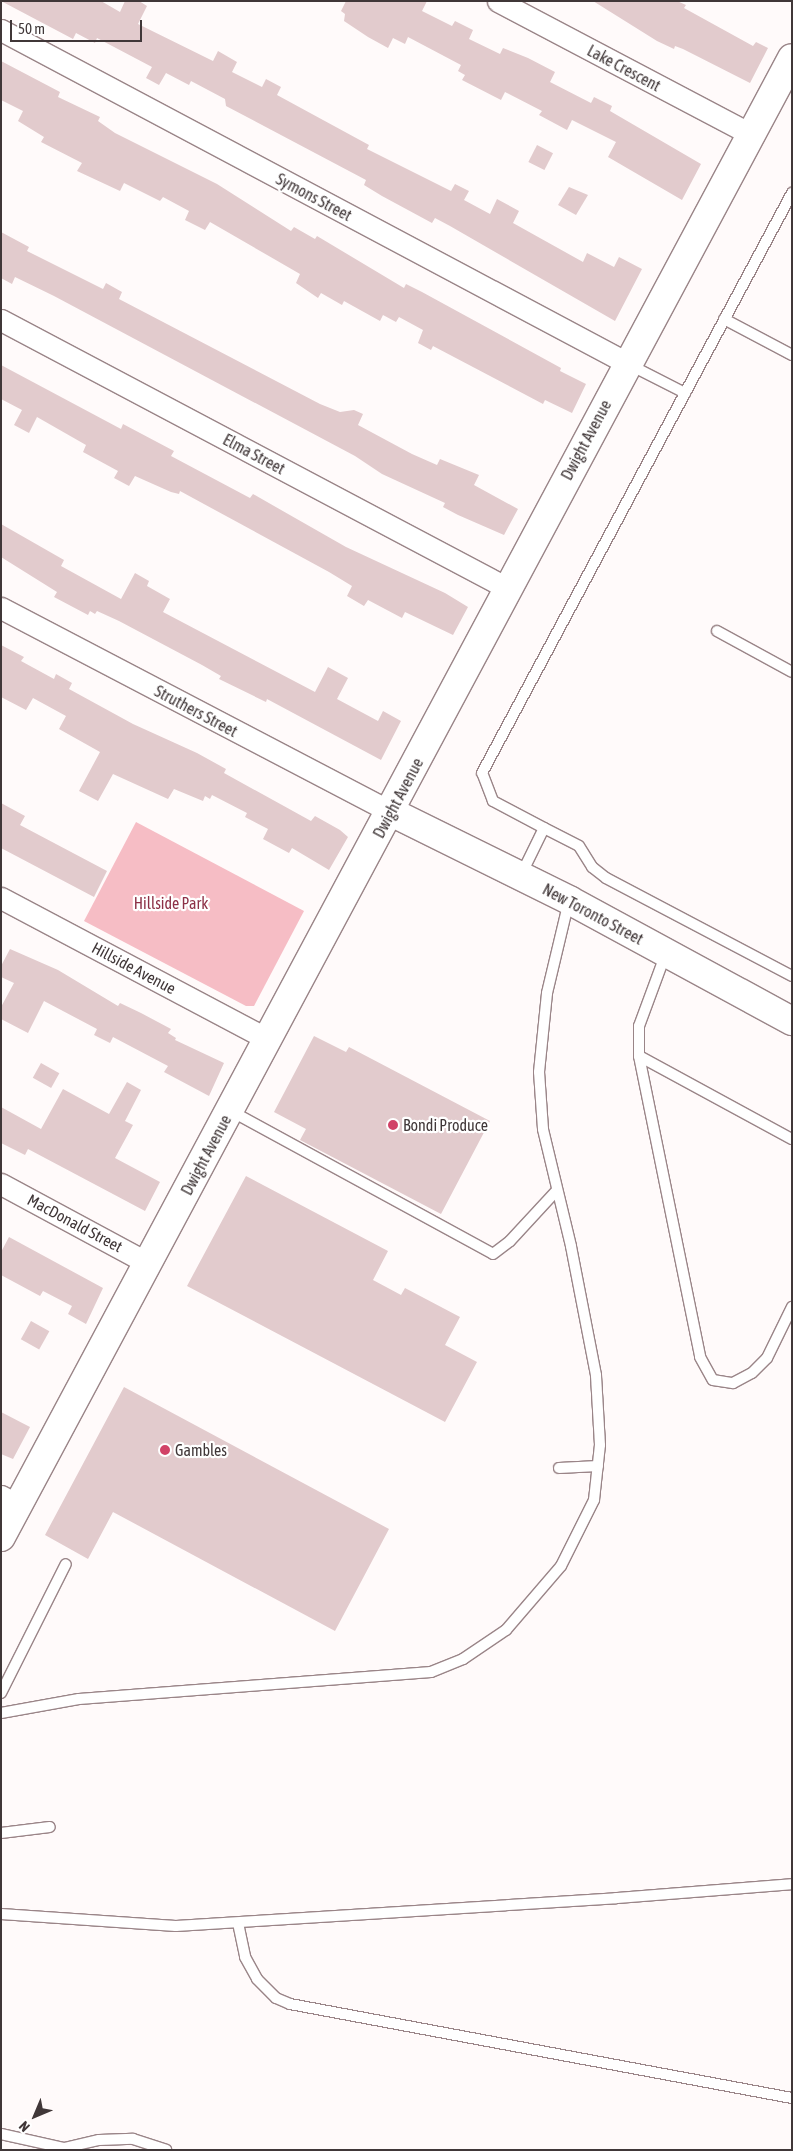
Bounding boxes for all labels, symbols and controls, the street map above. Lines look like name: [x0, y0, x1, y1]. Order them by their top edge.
scale bar: [12, 10, 145, 42]
text: 50 m: [18, 20, 45, 37]
street label: Lake Crescent: [584, 41, 664, 95]
street label: Symons Street: [273, 169, 355, 225]
street label: Dwight Avenue: [557, 397, 615, 483]
street label: Elma Street: [220, 430, 288, 478]
street label: Struthers Street: [151, 681, 241, 741]
street label: Dwight Avenue: [369, 755, 427, 841]
street label: New Toronto Street: [539, 879, 647, 949]
park label: Hillside Park: [134, 893, 208, 913]
street label: Hillside Avenue: [89, 938, 179, 998]
street label: Dwight Avenue: [177, 1112, 235, 1198]
place label: Bondi Produce: [403, 1115, 488, 1135]
marker: Bondi Produce: [387, 1119, 399, 1131]
street label: MacDonald Street: [24, 1190, 126, 1256]
place label: Gambles: [175, 1440, 227, 1460]
marker: Gambles: [159, 1444, 171, 1456]
north arrow: [10, 2091, 60, 2141]
text: N: [16, 2118, 33, 2135]

